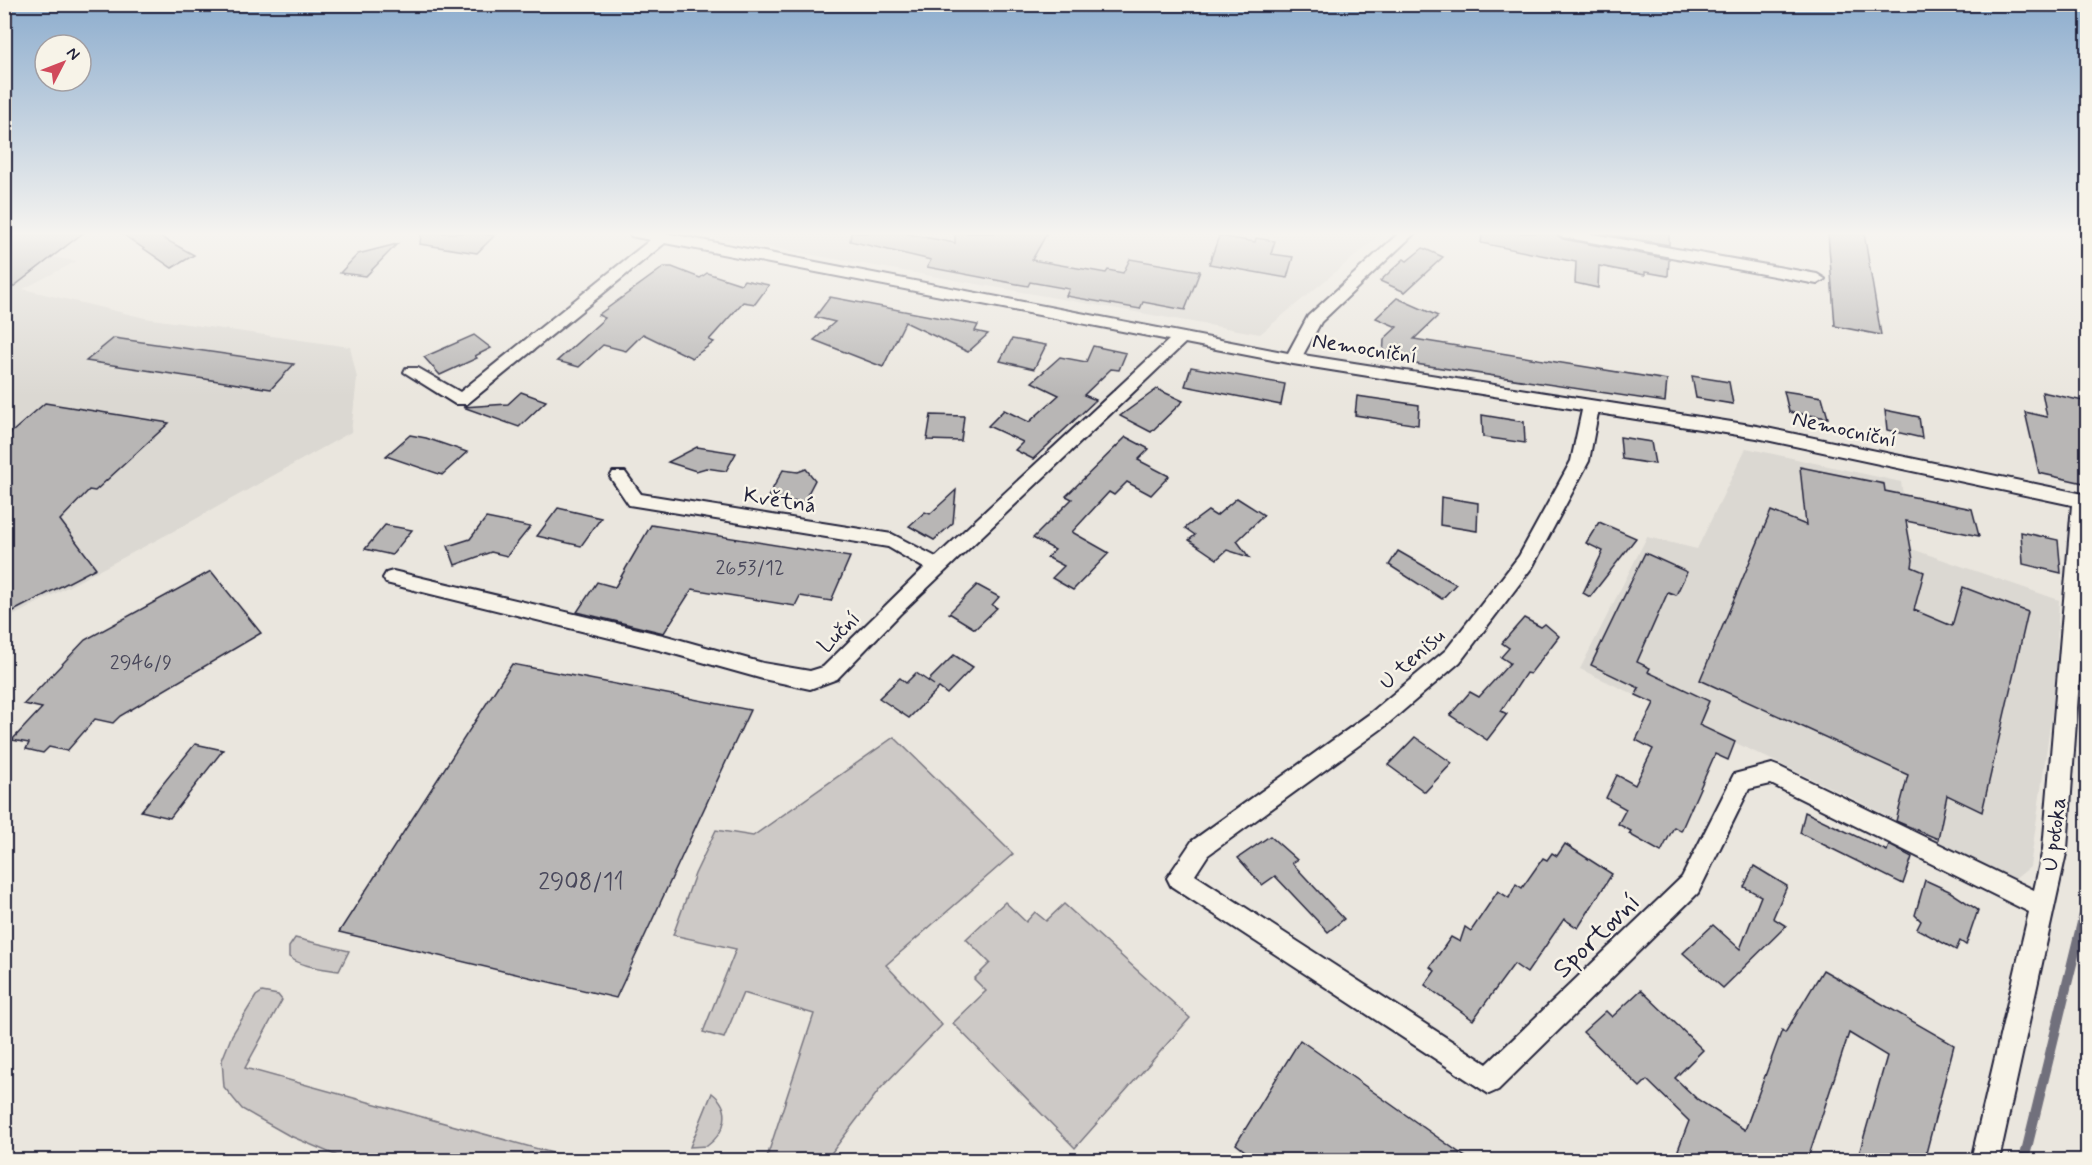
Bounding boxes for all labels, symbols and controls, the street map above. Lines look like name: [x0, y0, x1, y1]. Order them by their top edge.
north arrow: [33, 33, 93, 93]
text: N: [62, 43, 84, 65]
street label: Nemocniční: [1310, 327, 1419, 371]
street label: Nemocniční: [1790, 405, 1899, 455]
street label: Květná: [742, 481, 818, 520]
house number: 2653/12: [715, 555, 785, 582]
street label: Luční: [812, 605, 867, 660]
street label: U tenisu: [1374, 623, 1451, 696]
house number: 2946/9: [110, 650, 172, 677]
street label: U potoka: [2037, 796, 2073, 873]
house number: 2908/11: [538, 867, 624, 898]
street label: Sportovní: [1546, 886, 1648, 986]

